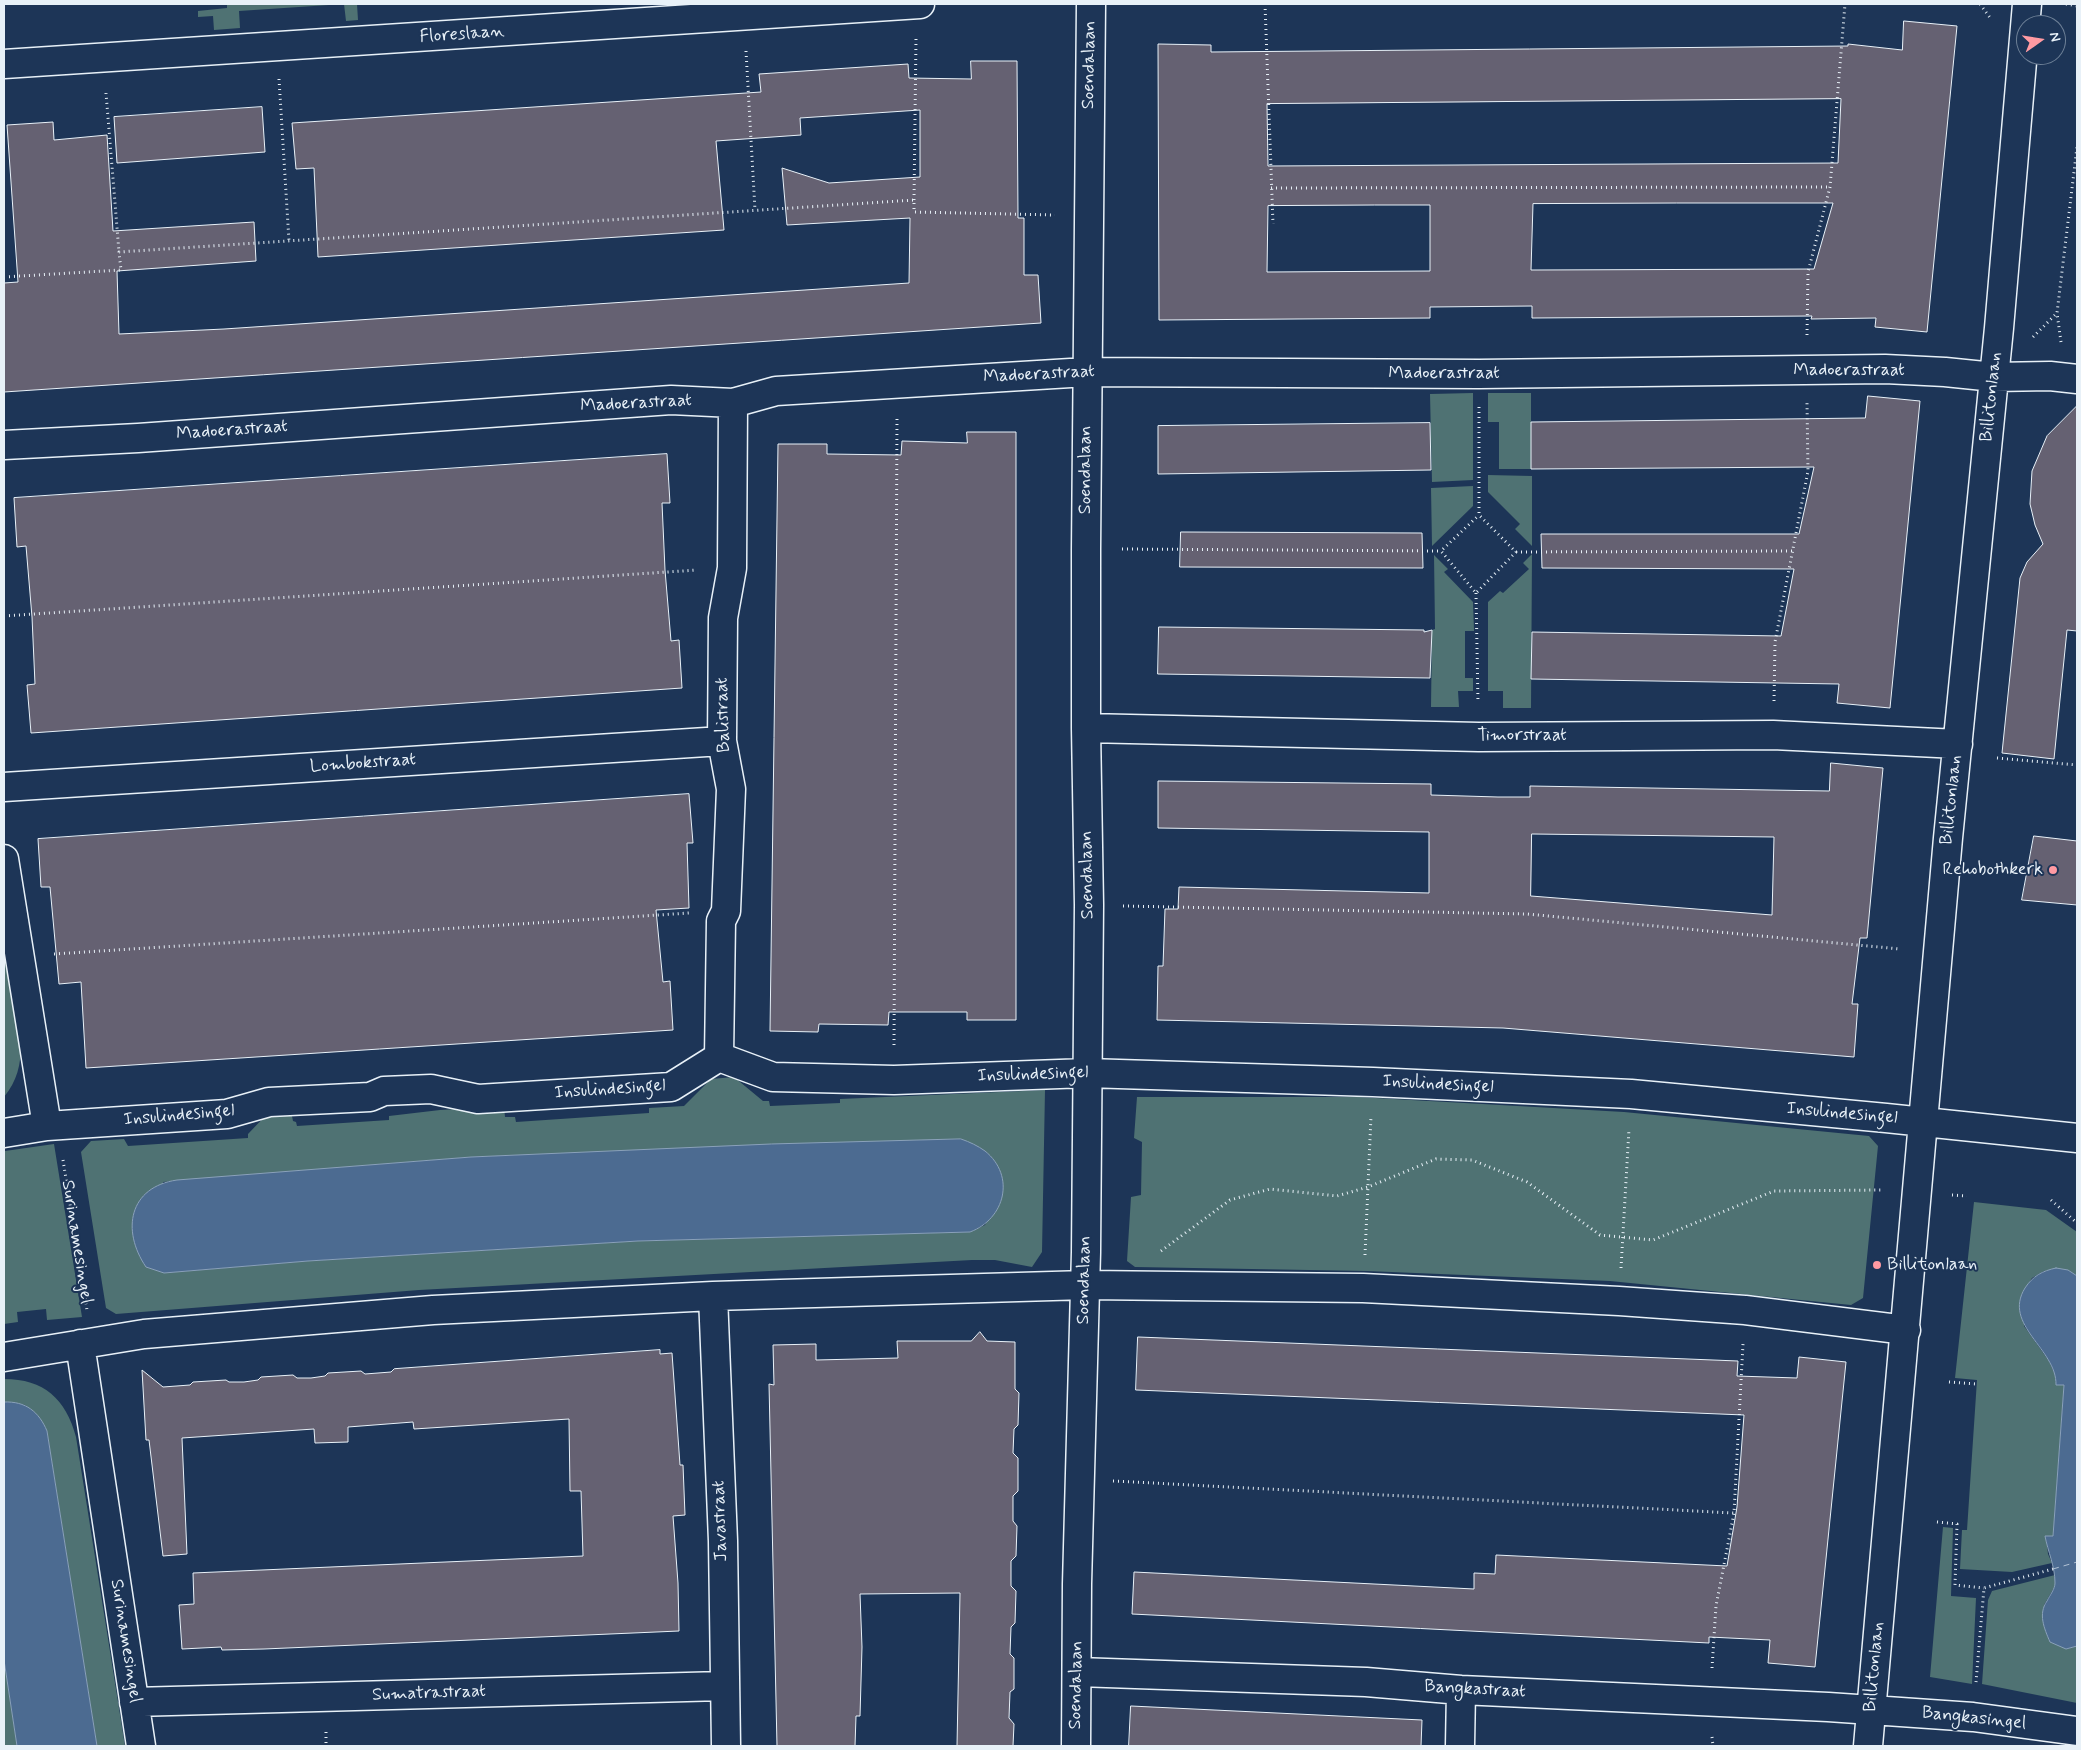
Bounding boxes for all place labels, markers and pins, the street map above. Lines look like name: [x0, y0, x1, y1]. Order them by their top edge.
place label: Rehobothkerk: [1942, 859, 2043, 881]
marker: Rehobothkerk: [2047, 864, 2059, 876]
place label: Billitonlaan: [1887, 1254, 1977, 1276]
marker: Billitonlaan: [1871, 1259, 1883, 1271]

